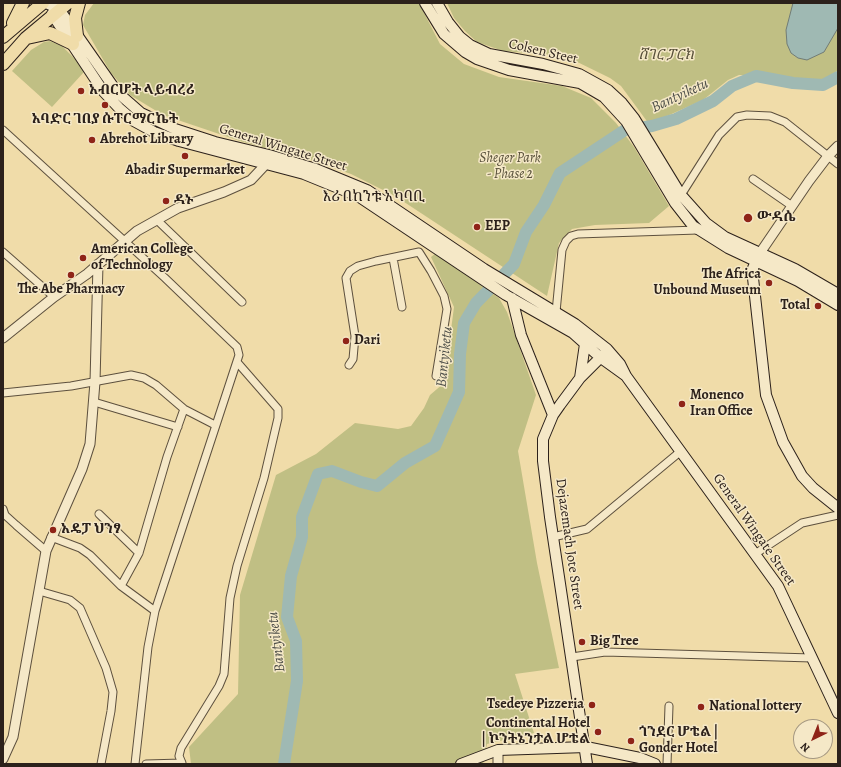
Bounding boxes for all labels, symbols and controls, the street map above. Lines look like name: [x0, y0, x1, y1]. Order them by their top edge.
street label: Colsen Steet: [507, 36, 579, 68]
park label: ሸገር ፓርክ: [638, 48, 694, 64]
water label: Bantyiketu: [649, 75, 711, 117]
place label: አብርሆት ላይብረሪ: [89, 83, 194, 99]
marker: አብርሆት ላይብረሪ: [76, 86, 86, 96]
marker: አባድር ገበያ ሱፐርማርኬት: [100, 100, 110, 110]
place label: አባድር ገበያ ሱፐርማርኬት: [32, 112, 178, 128]
street label: General Wingate Street: [217, 121, 349, 175]
place label: Abrehot Library: [100, 132, 193, 148]
marker: Abrehot Library: [87, 135, 97, 145]
marker: Abadir Supermarket: [180, 151, 190, 161]
park label: Sheger Park - Phase 2: [479, 151, 541, 184]
place label: Abadir Supermarket: [125, 163, 245, 179]
district label: እሪ በከንቱ አካባቢ: [323, 188, 425, 206]
place label: ዳኑ: [174, 193, 193, 209]
marker: ዳኑ: [161, 196, 171, 206]
place label: ውዳሴ: [757, 210, 795, 226]
marker: ውዳሴ: [742, 212, 754, 224]
place label: EEP: [485, 219, 510, 235]
marker: EEP: [472, 222, 482, 232]
place label: American College of Technology: [91, 242, 193, 274]
marker: American College of Technology: [78, 253, 88, 263]
place label: The Africa Unbound Museum: [654, 267, 761, 300]
marker: The Abe Pharmacy: [66, 270, 76, 280]
marker: The Africa Unbound Museum: [764, 278, 774, 288]
place label: The Abe Pharmacy: [17, 282, 125, 298]
place label: Total: [780, 298, 810, 314]
marker: Total: [813, 301, 823, 311]
water label: Bantyiketu: [433, 326, 457, 388]
place label: Dari: [354, 333, 380, 349]
marker: Dari: [341, 336, 351, 346]
place label: Monenco Iran Office: [690, 388, 753, 420]
marker: Monenco Iran Office: [677, 399, 687, 409]
street label: General Wingate Street: [709, 471, 799, 589]
street label: Dejazemach Jote Street: [551, 477, 587, 611]
place label: አዴፓ ህንፃ: [61, 522, 121, 538]
marker: አዴፓ ህንፃ: [48, 525, 58, 535]
water label: Bantyiketu: [264, 611, 290, 673]
place label: Big Tree: [590, 634, 639, 650]
marker: Big Tree: [577, 637, 587, 647]
place label: Tsedeye Pizzeria: [487, 697, 584, 713]
place label: National lottery: [709, 699, 802, 715]
marker: Tsedeye Pizzeria: [587, 700, 597, 710]
marker: National lottery: [696, 702, 706, 712]
place label: Continental Hotel | ኮንትኔንታል ሆቴል: [481, 716, 590, 748]
north arrow: [793, 719, 833, 759]
place label: ጎንደር ሆቴል | Gonder Hotel: [639, 725, 718, 758]
marker: Continental Hotel | ኮንትኔንታል ሆቴል: [593, 727, 603, 737]
marker: ጎንደር ሆቴል | Gonder Hotel: [626, 736, 636, 746]
text: N: [797, 739, 813, 756]

